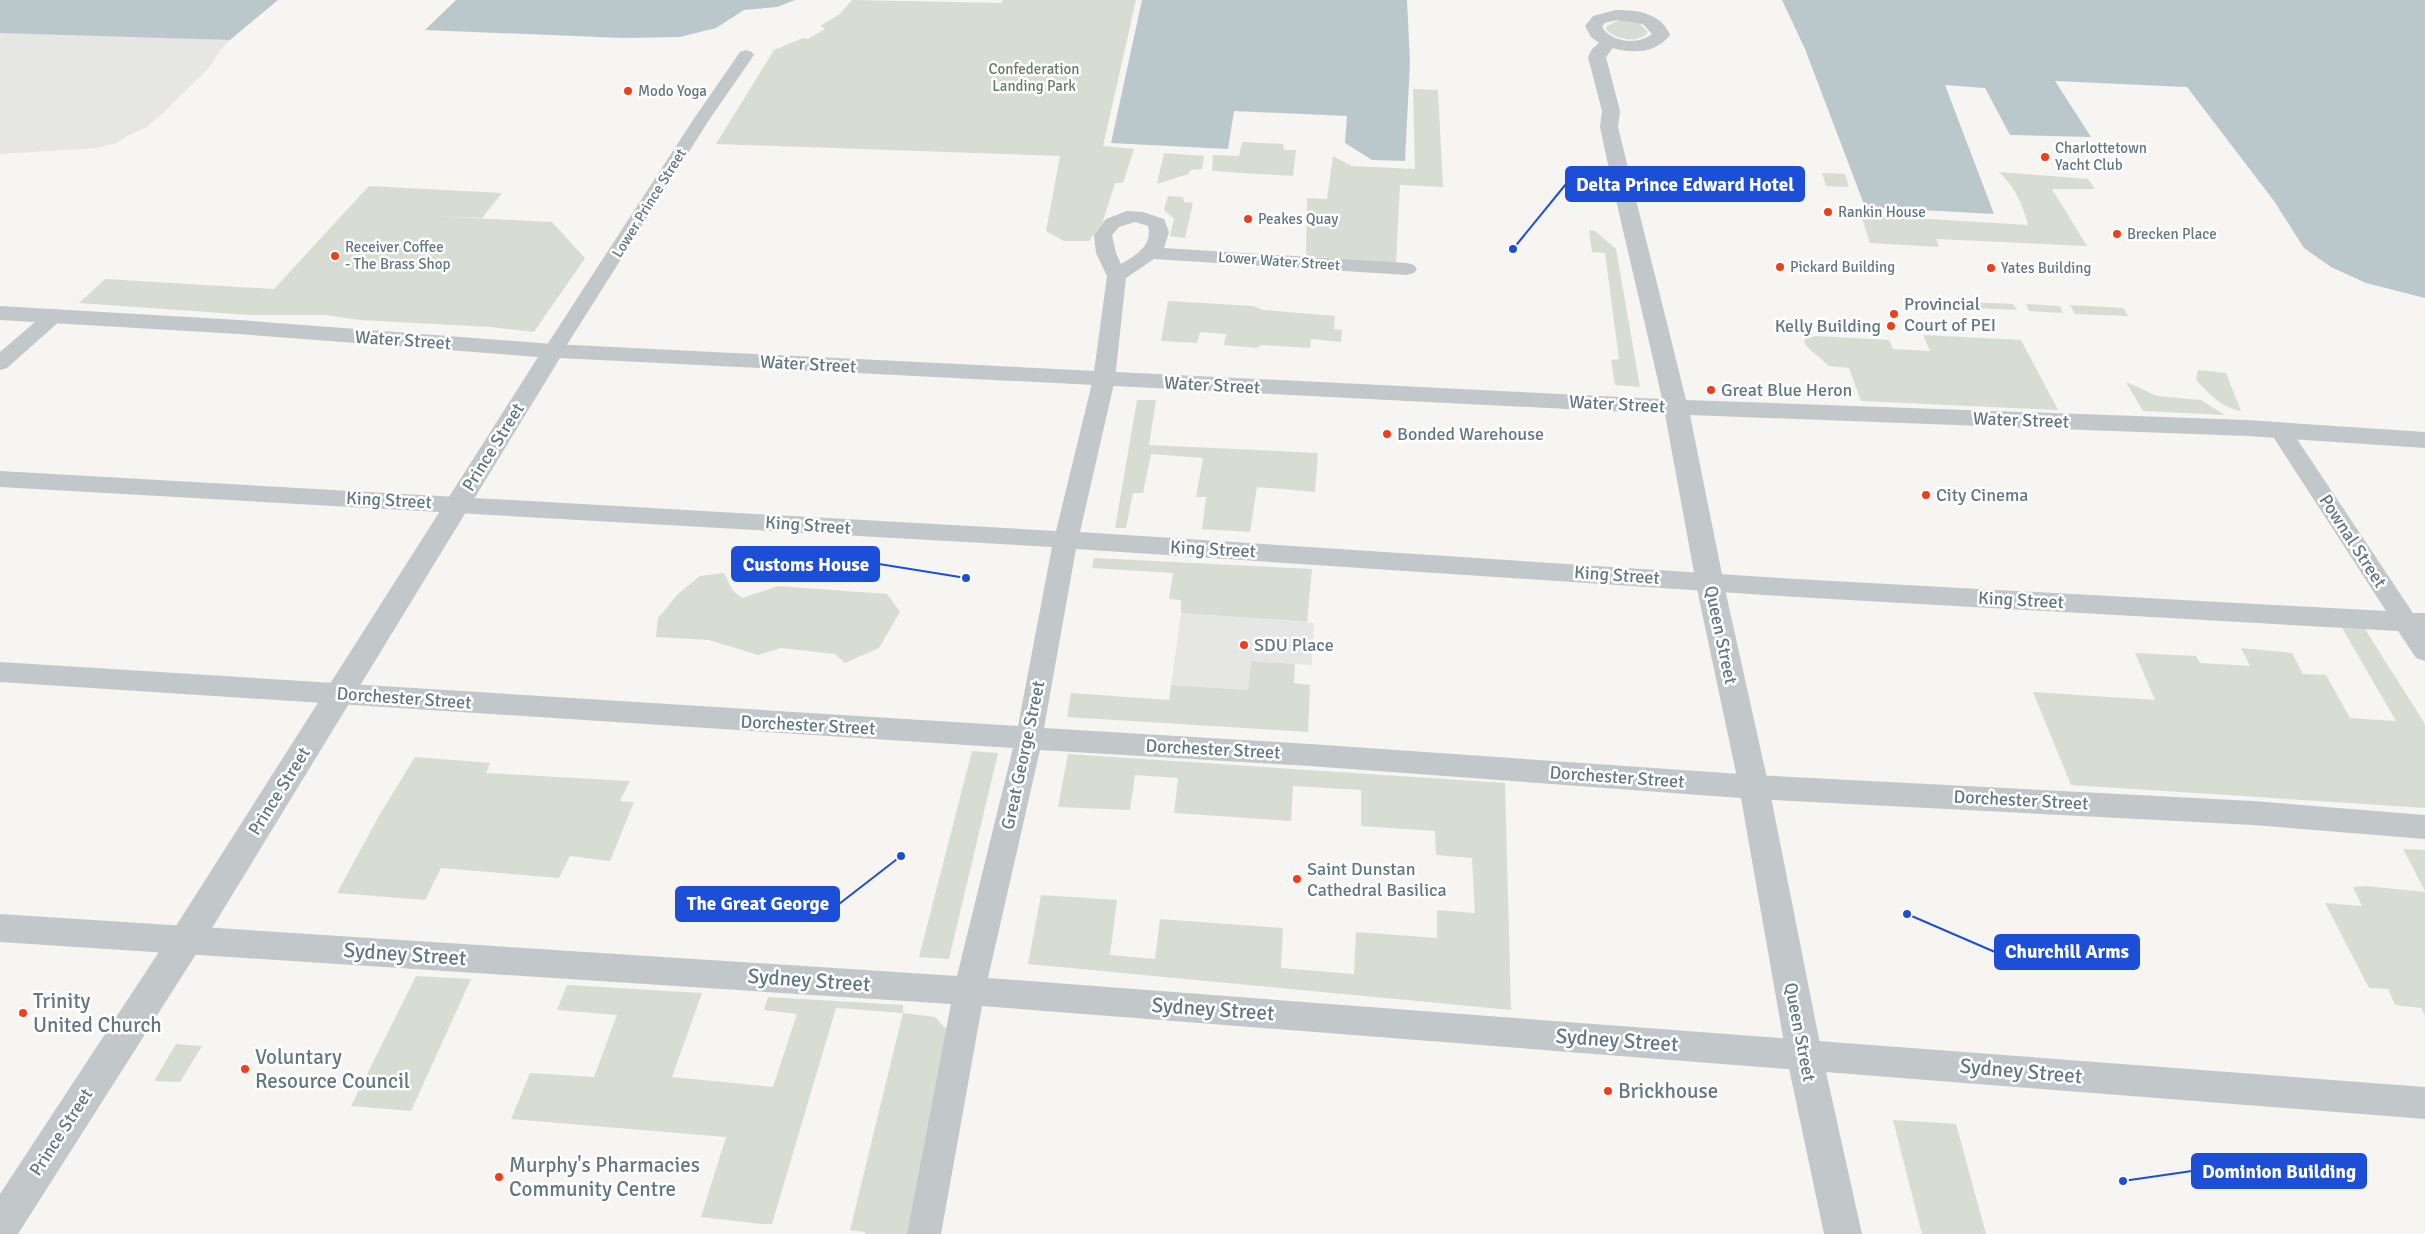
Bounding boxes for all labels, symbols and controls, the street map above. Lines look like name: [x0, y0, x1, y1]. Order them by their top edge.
park label: Confederation Landing Park: [988, 60, 1080, 95]
place label: Modo Yoga: [638, 82, 707, 100]
marker: Modo Yoga: [622, 85, 634, 97]
place label: Charlottetown Yacht Club: [2055, 139, 2147, 174]
street label: Lower Prince Street: [608, 145, 690, 261]
marker: Charlottetown Yacht Club: [2039, 151, 2051, 163]
callout: Delta Prince Edward Hotel: [1566, 167, 1804, 201]
text: Delta Prince Edward Hotel: [1576, 173, 1794, 197]
place label: Rankin House: [1838, 203, 1926, 221]
marker: Rankin House: [1822, 206, 1834, 218]
place label: Peakes Quay: [1258, 210, 1338, 228]
marker: Peakes Quay: [1242, 213, 1254, 225]
place label: Brecken Place: [2127, 225, 2217, 243]
marker: Brecken Place: [2111, 228, 2123, 240]
place label: Receiver Coffee - The Brass Shop: [345, 238, 450, 273]
street label: Lower Water Street: [1217, 248, 1341, 274]
marker: Receiver Coffee - The Brass Shop: [329, 250, 341, 262]
place label: Pickard Building: [1790, 258, 1895, 276]
place label: Yates Building: [2001, 259, 2092, 277]
marker: Pickard Building: [1774, 261, 1786, 273]
marker: Yates Building: [1985, 262, 1997, 274]
place label: Provincial Court of PEI: [1904, 293, 1996, 336]
marker: Provincial Court of PEI: [1888, 308, 1900, 320]
place label: Kelly Building: [1775, 315, 1881, 337]
marker: Kelly Building: [1885, 320, 1897, 332]
street label: Water Street: [354, 326, 452, 354]
street label: Water Street: [759, 350, 857, 378]
street label: Water Street: [1163, 371, 1261, 399]
place label: Great Blue Heron: [1721, 379, 1852, 401]
marker: Great Blue Heron: [1705, 384, 1717, 396]
street label: Water Street: [1568, 390, 1666, 418]
street label: Prince Street: [457, 399, 529, 495]
street label: Water Street: [1973, 407, 2069, 433]
place label: Bonded Warehouse: [1397, 423, 1544, 445]
marker: Bonded Warehouse: [1381, 428, 1393, 440]
place label: City Cinema: [1936, 484, 2028, 506]
street label: King Street: [346, 487, 432, 513]
marker: City Cinema: [1920, 489, 1932, 501]
street label: Pownal Street: [2315, 490, 2391, 592]
street label: King Street: [764, 511, 852, 539]
street label: King Street: [1170, 536, 1256, 562]
callout: Customs House: [732, 547, 879, 581]
text: Customs House: [743, 553, 869, 577]
street label: King Street: [1573, 561, 1661, 589]
street label: Queen Street: [1700, 584, 1742, 686]
street label: King Street: [1978, 587, 2064, 613]
place label: SDU Place: [1254, 634, 1334, 656]
marker: SDU Place: [1238, 639, 1250, 651]
street label: Great George Street: [996, 678, 1050, 832]
street label: Dorchester Street: [336, 682, 472, 714]
street label: Dorchester Street: [740, 710, 876, 740]
street label: Dorchester Street: [1145, 734, 1281, 764]
street label: Prince Street: [243, 743, 315, 839]
street label: Dorchester Street: [1549, 761, 1685, 793]
street label: Dorchester Street: [1953, 785, 2089, 815]
place label: Saint Dunstan Cathedral Basilica: [1307, 858, 1447, 901]
marker: Saint Dunstan Cathedral Basilica: [1291, 873, 1303, 885]
callout: The Great George: [676, 887, 839, 921]
text: The Great George: [687, 892, 829, 916]
callout: Churchill Arms: [1995, 935, 2139, 969]
street label: Sydney Street: [343, 937, 467, 971]
text: Churchill Arms: [2005, 940, 2129, 964]
street label: Sydney Street: [747, 963, 871, 997]
street label: Queen Street: [1780, 981, 1820, 1083]
place label: Trinity United Church: [33, 988, 162, 1038]
street label: Sydney Street: [1151, 992, 1275, 1026]
marker: Trinity United Church: [17, 1007, 29, 1019]
street label: Sydney Street: [1555, 1023, 1679, 1057]
place label: Voluntary Resource Council: [255, 1044, 410, 1094]
street label: Sydney Street: [1959, 1053, 2083, 1089]
marker: Voluntary Resource Council: [239, 1063, 251, 1075]
place label: Brickhouse: [1618, 1078, 1718, 1104]
street label: Prince Street: [25, 1084, 97, 1180]
marker: Brickhouse: [1602, 1085, 1614, 1097]
place label: Murphy's Pharmacies Community Centre: [509, 1152, 700, 1202]
callout: Dominion Building: [2192, 1154, 2366, 1188]
text: Dominion Building: [2202, 1160, 2356, 1184]
marker: Murphy's Pharmacies Community Centre: [493, 1171, 505, 1183]

